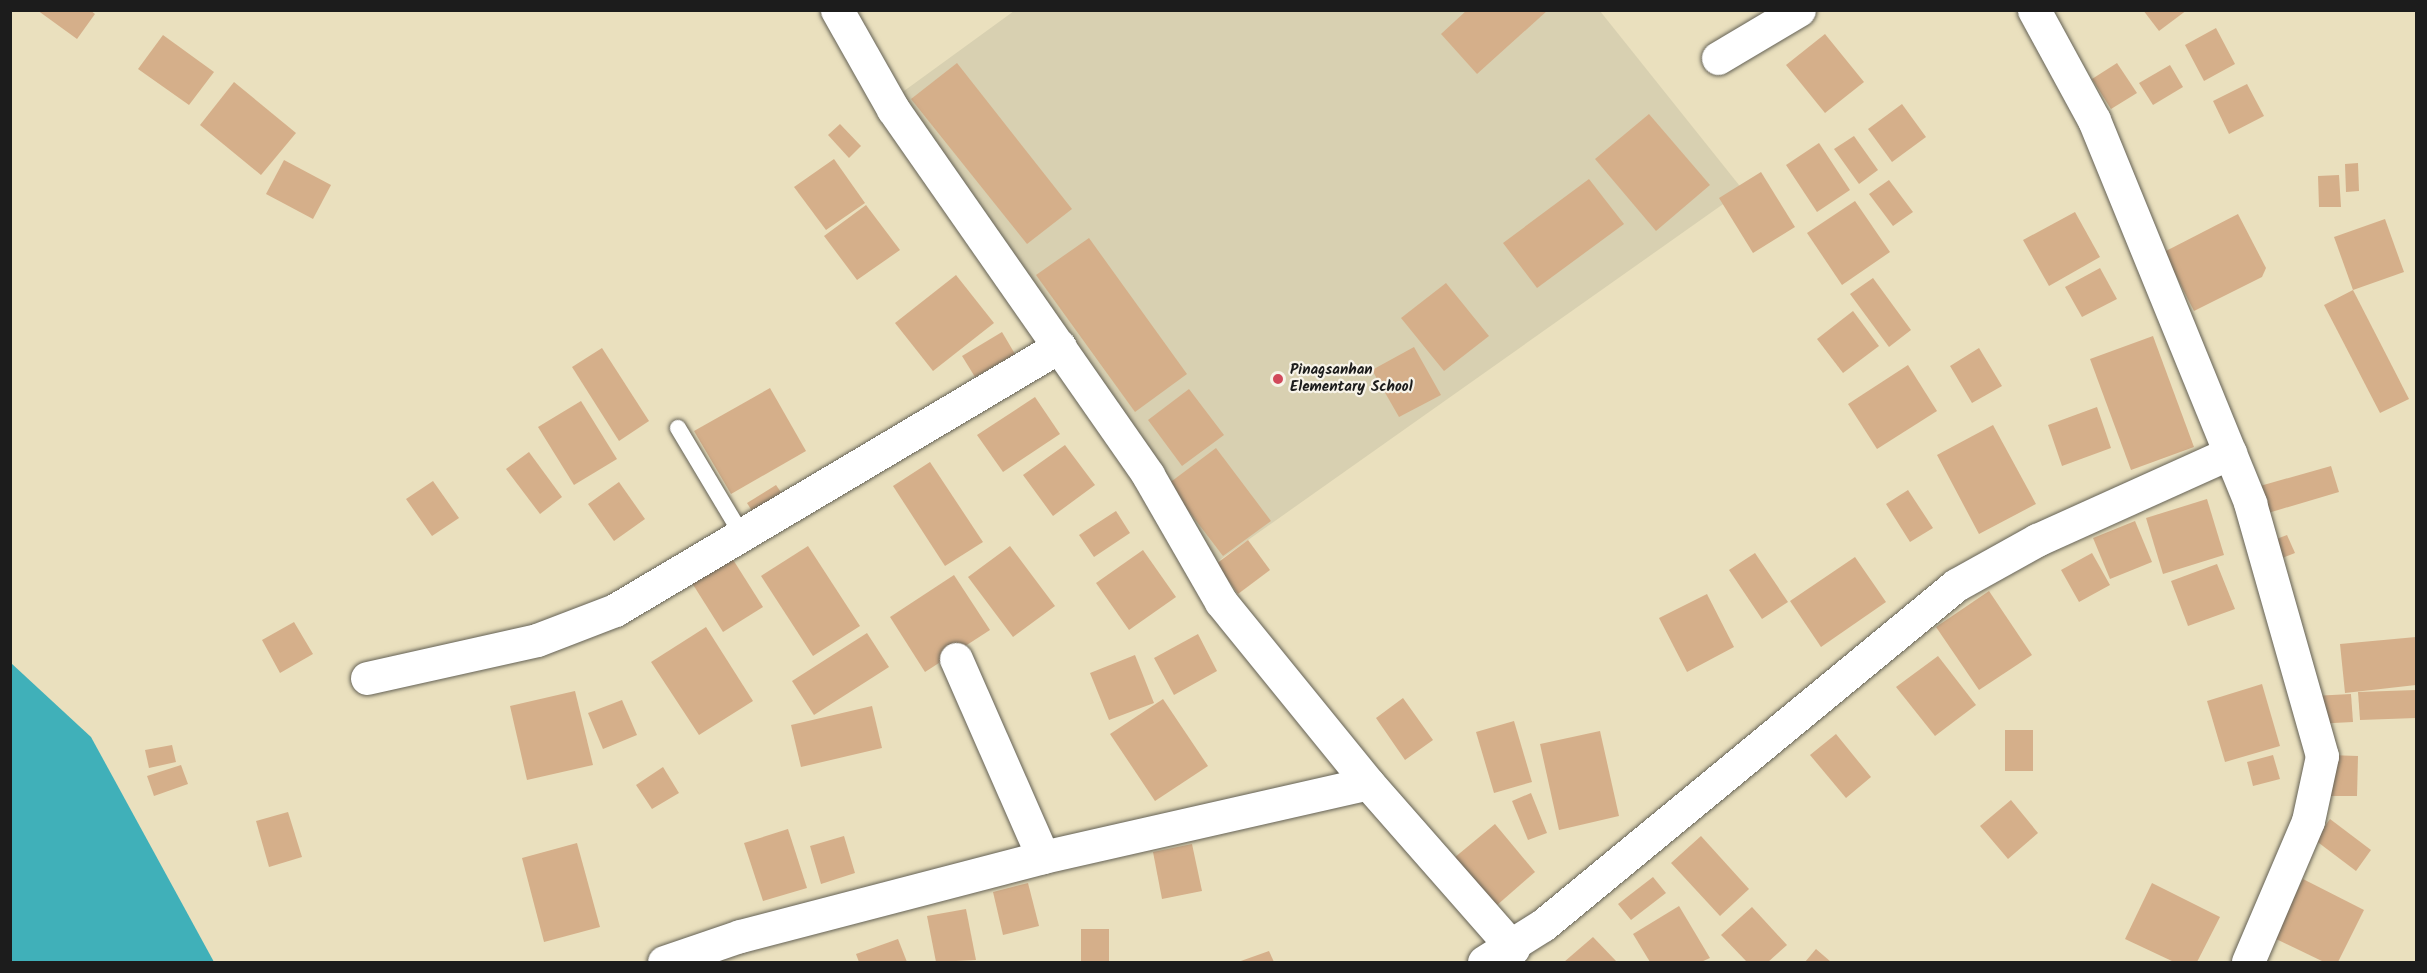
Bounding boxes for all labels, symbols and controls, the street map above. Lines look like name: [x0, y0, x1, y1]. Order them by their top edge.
place label: Pinagsanhan Elementary School: [1290, 361, 1413, 396]
marker: Pinagsanhan Elementary School: [1271, 372, 1285, 386]

